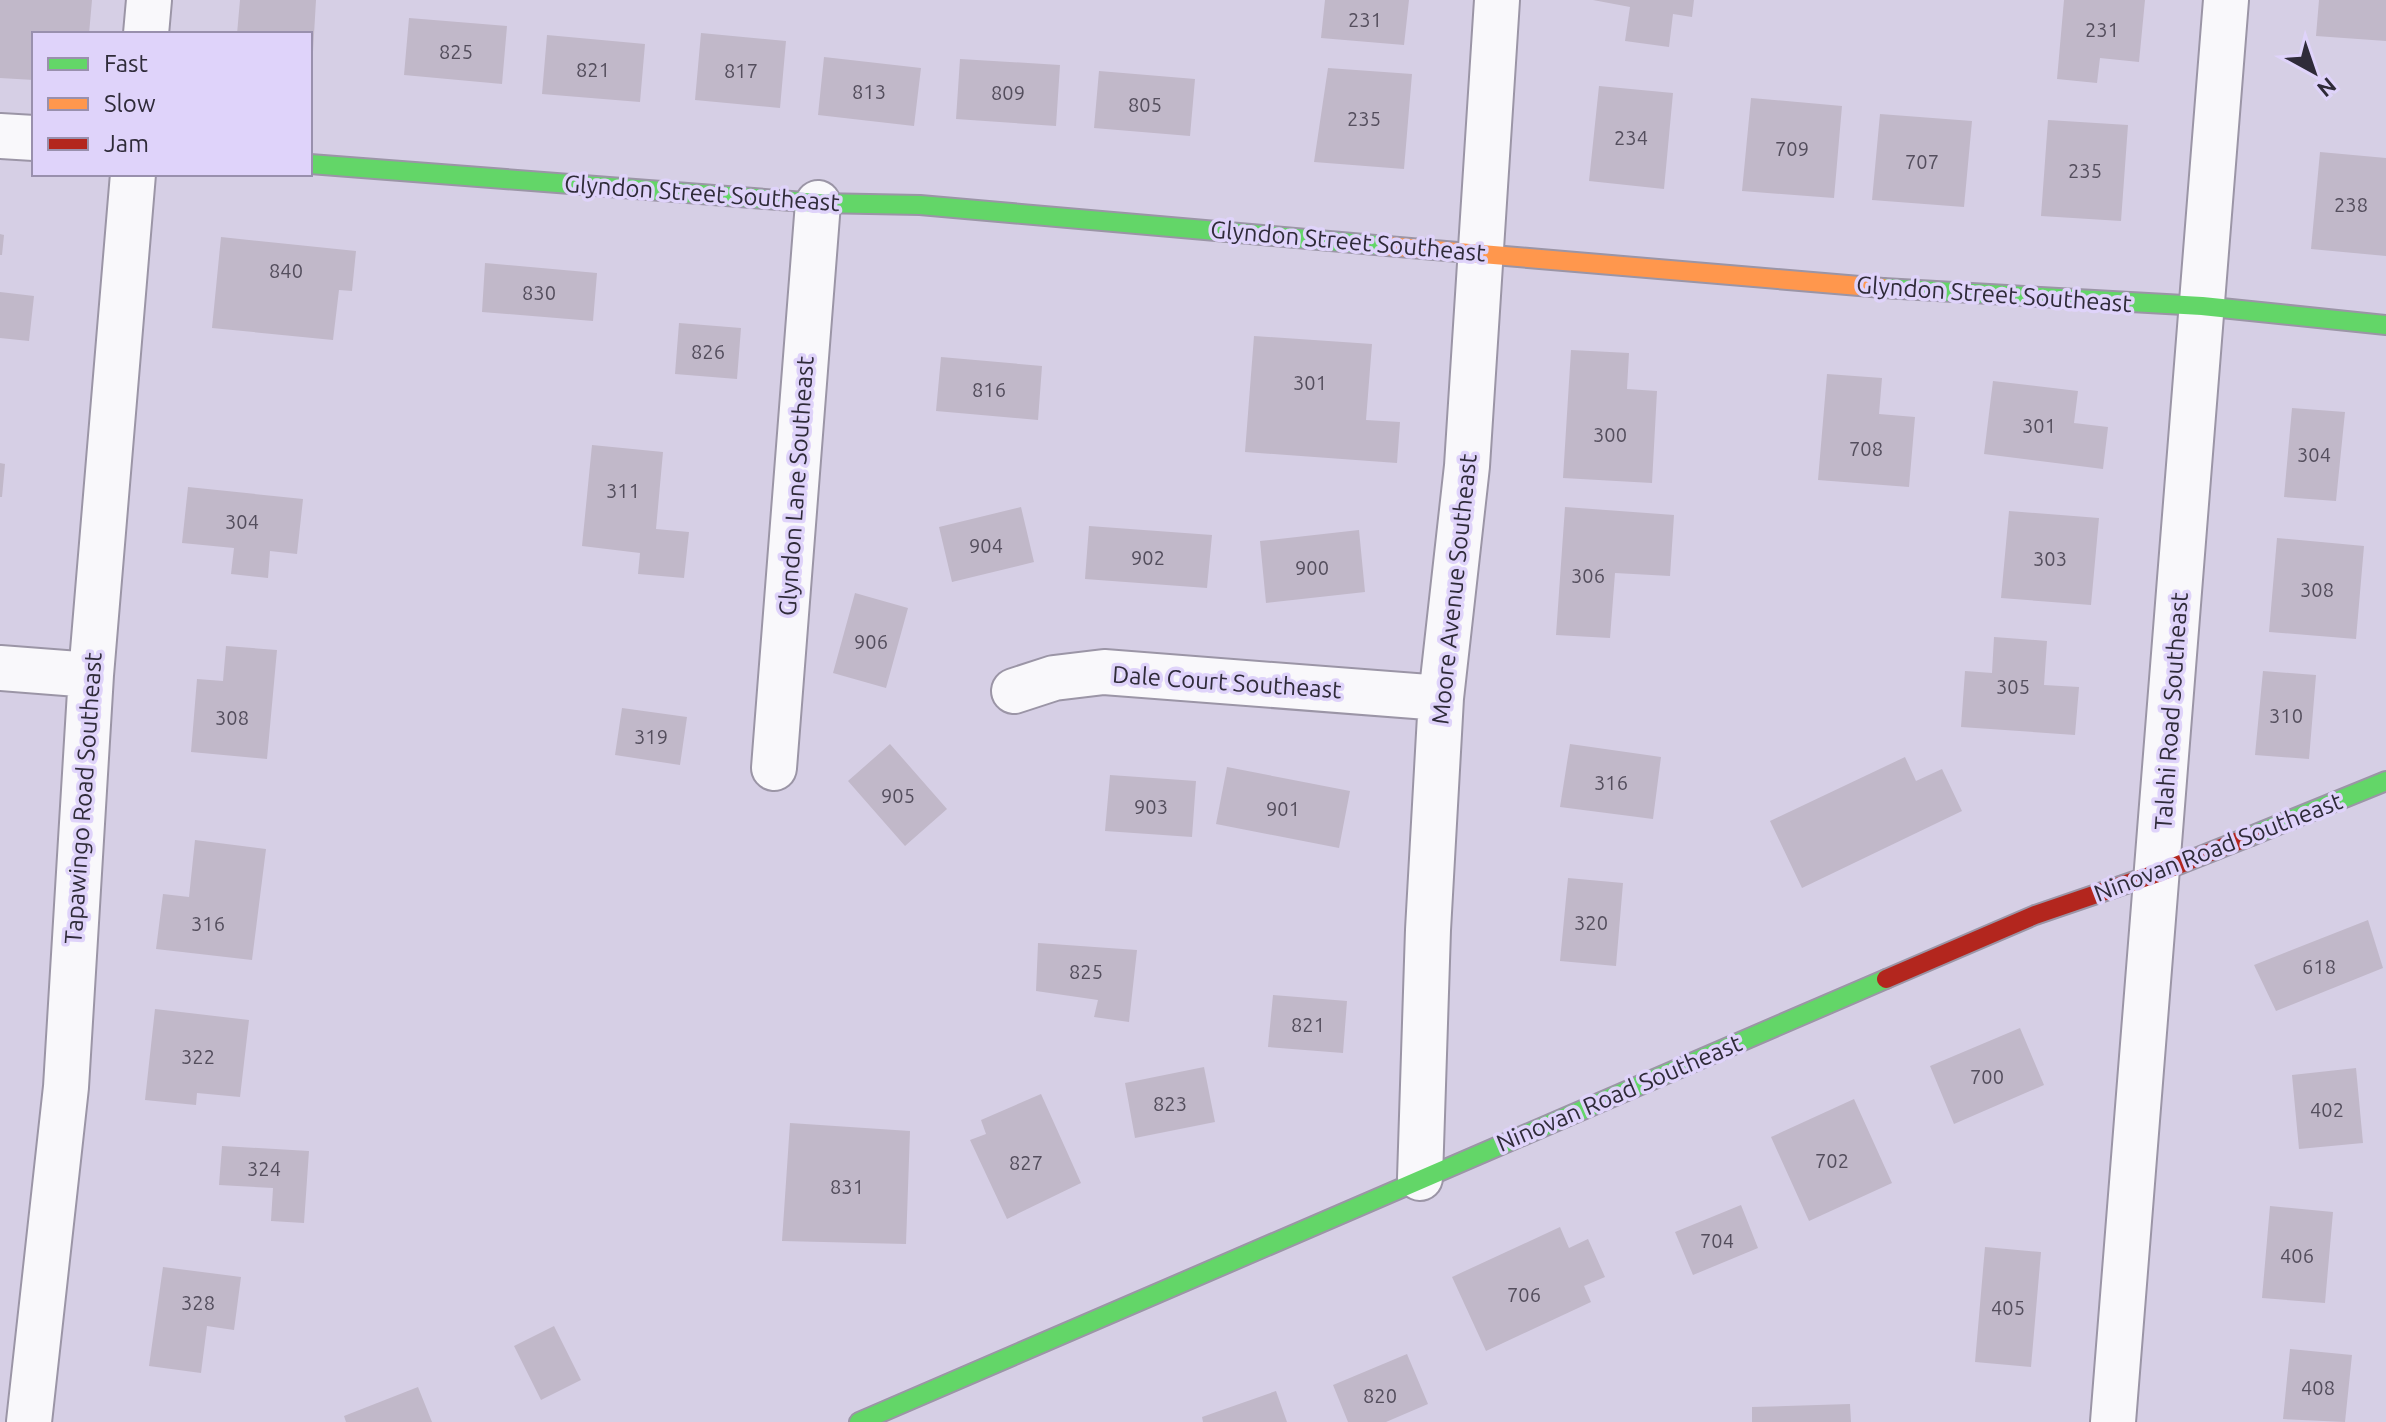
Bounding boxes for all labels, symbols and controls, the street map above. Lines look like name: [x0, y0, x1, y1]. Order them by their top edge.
house number: 231: [1348, 8, 1382, 31]
house number: 231: [2085, 18, 2119, 41]
legend: [32, 32, 312, 176]
north arrow: [2274, 32, 2354, 112]
house number: 825: [439, 40, 473, 63]
text: Fast: [104, 50, 148, 77]
house number: 821: [576, 58, 610, 81]
house number: 817: [724, 59, 758, 82]
text: N: [2313, 73, 2342, 103]
house number: 813: [852, 80, 886, 103]
house number: 809: [991, 81, 1025, 104]
text: Slow: [104, 90, 156, 117]
house number: 805: [1128, 93, 1162, 116]
house number: 235: [1347, 107, 1381, 130]
house number: 234: [1614, 126, 1648, 149]
text: Jam: [104, 130, 149, 157]
house number: 709: [1775, 137, 1809, 160]
house number: 707: [1905, 150, 1939, 173]
house number: 235: [2068, 159, 2102, 182]
street label: Glyndon Street Southeast: [563, 170, 841, 216]
house number: 238: [2334, 193, 2368, 216]
street label: Glyndon Street Southeast: [1209, 216, 1487, 267]
house number: 840: [269, 259, 303, 282]
street label: Glyndon Street Southeast: [1855, 271, 2133, 317]
house number: 830: [522, 281, 556, 304]
house number: 826: [691, 340, 725, 363]
street label: Glyndon Lane Southeast: [773, 354, 819, 617]
house number: 301: [1293, 371, 1327, 394]
house number: 816: [972, 378, 1006, 401]
house number: 301: [2022, 414, 2056, 437]
house number: 300: [1593, 423, 1627, 446]
house number: 708: [1849, 437, 1883, 460]
house number: 304: [2297, 443, 2331, 466]
street label: Moore Avenue Southeast: [1426, 452, 1482, 726]
house number: 311: [606, 479, 640, 502]
house number: 304: [225, 510, 259, 533]
house number: 904: [969, 534, 1003, 557]
house number: 902: [1131, 546, 1165, 569]
house number: 303: [2033, 547, 2067, 570]
house number: 900: [1295, 556, 1329, 579]
house number: 306: [1571, 564, 1605, 587]
house number: 308: [2300, 578, 2334, 601]
street label: Talahi Road Southeast: [2149, 591, 2193, 831]
house number: 906: [854, 630, 888, 653]
street label: Tapawingo Road Southeast: [59, 651, 107, 945]
street label: Dale Court Southeast: [1112, 661, 1343, 704]
house number: 305: [1996, 675, 2030, 698]
house number: 310: [2269, 704, 2303, 727]
house number: 308: [215, 706, 249, 729]
house number: 319: [634, 725, 668, 748]
house number: 316: [1594, 771, 1628, 794]
house number: 905: [881, 784, 915, 807]
street label: Ninovan Road Southeast: [2090, 787, 2346, 907]
house number: 903: [1134, 795, 1168, 818]
house number: 901: [1266, 797, 1300, 820]
house number: 320: [1574, 911, 1608, 934]
house number: 316: [191, 912, 225, 935]
house number: 618: [2302, 955, 2336, 978]
house number: 825: [1069, 960, 1103, 983]
house number: 821: [1291, 1013, 1325, 1036]
street label: Ninovan Road Southeast: [1492, 1029, 1746, 1157]
house number: 322: [181, 1045, 215, 1068]
house number: 700: [1970, 1065, 2004, 1088]
house number: 823: [1153, 1092, 1187, 1115]
house number: 402: [2310, 1098, 2344, 1121]
house number: 702: [1815, 1149, 1849, 1172]
house number: 827: [1009, 1151, 1043, 1174]
house number: 324: [247, 1157, 281, 1180]
house number: 831: [830, 1175, 864, 1198]
house number: 704: [1700, 1229, 1734, 1252]
house number: 406: [2280, 1244, 2314, 1267]
house number: 706: [1507, 1283, 1541, 1306]
house number: 328: [181, 1291, 215, 1314]
house number: 405: [1991, 1296, 2025, 1319]
house number: 408: [2301, 1376, 2335, 1399]
house number: 820: [1363, 1384, 1397, 1407]

